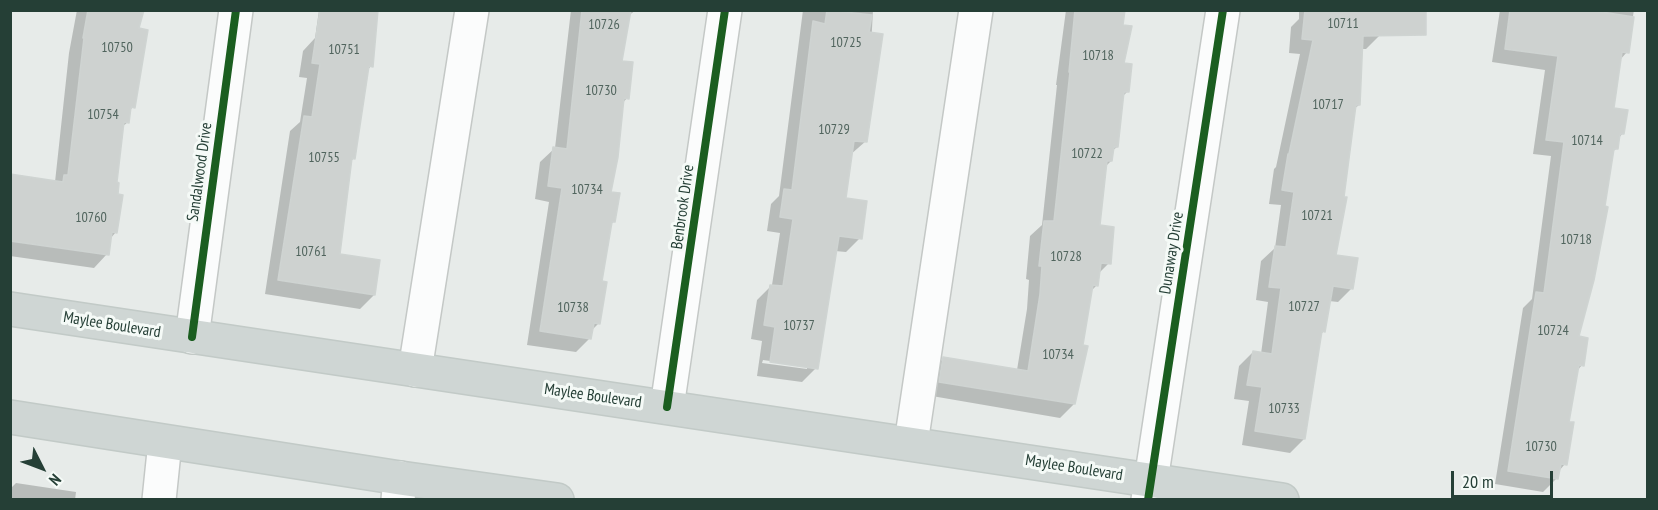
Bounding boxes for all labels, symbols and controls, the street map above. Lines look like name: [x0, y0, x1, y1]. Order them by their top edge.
house number: 10711: [1327, 16, 1359, 32]
house number: 10726: [588, 17, 620, 33]
house number: 10725: [830, 35, 862, 51]
house number: 10750: [101, 40, 133, 56]
house number: 10751: [328, 42, 360, 58]
house number: 10718: [1082, 48, 1114, 64]
house number: 10730: [585, 83, 617, 99]
house number: 10717: [1312, 97, 1344, 113]
house number: 10754: [87, 107, 119, 123]
street label: Sandalwood Drive: [184, 121, 216, 223]
house number: 10729: [818, 122, 850, 138]
house number: 10714: [1571, 133, 1603, 149]
house number: 10722: [1071, 146, 1103, 162]
house number: 10755: [308, 150, 340, 166]
street label: Benbrook Drive: [668, 164, 698, 250]
house number: 10734: [571, 182, 603, 198]
house number: 10721: [1301, 208, 1333, 224]
house number: 10760: [75, 210, 107, 226]
street label: Dunaway Drive: [1156, 210, 1188, 296]
house number: 10718: [1560, 232, 1592, 248]
house number: 10761: [295, 244, 327, 260]
house number: 10728: [1050, 249, 1082, 265]
house number: 10727: [1288, 299, 1320, 315]
house number: 10738: [557, 300, 589, 316]
street label: Maylee Boulevard: [62, 308, 162, 342]
house number: 10737: [783, 318, 815, 334]
house number: 10724: [1537, 323, 1569, 339]
house number: 10734: [1042, 347, 1074, 363]
street label: Maylee Boulevard: [543, 380, 643, 412]
house number: 10733: [1268, 401, 1300, 417]
north arrow: [12, 438, 72, 498]
house number: 10730: [1525, 439, 1557, 455]
street label: Maylee Boulevard: [1024, 451, 1124, 485]
scale bar: [1454, 459, 1556, 497]
text: N: [45, 470, 66, 490]
text: 20 m: [1462, 470, 1494, 493]

